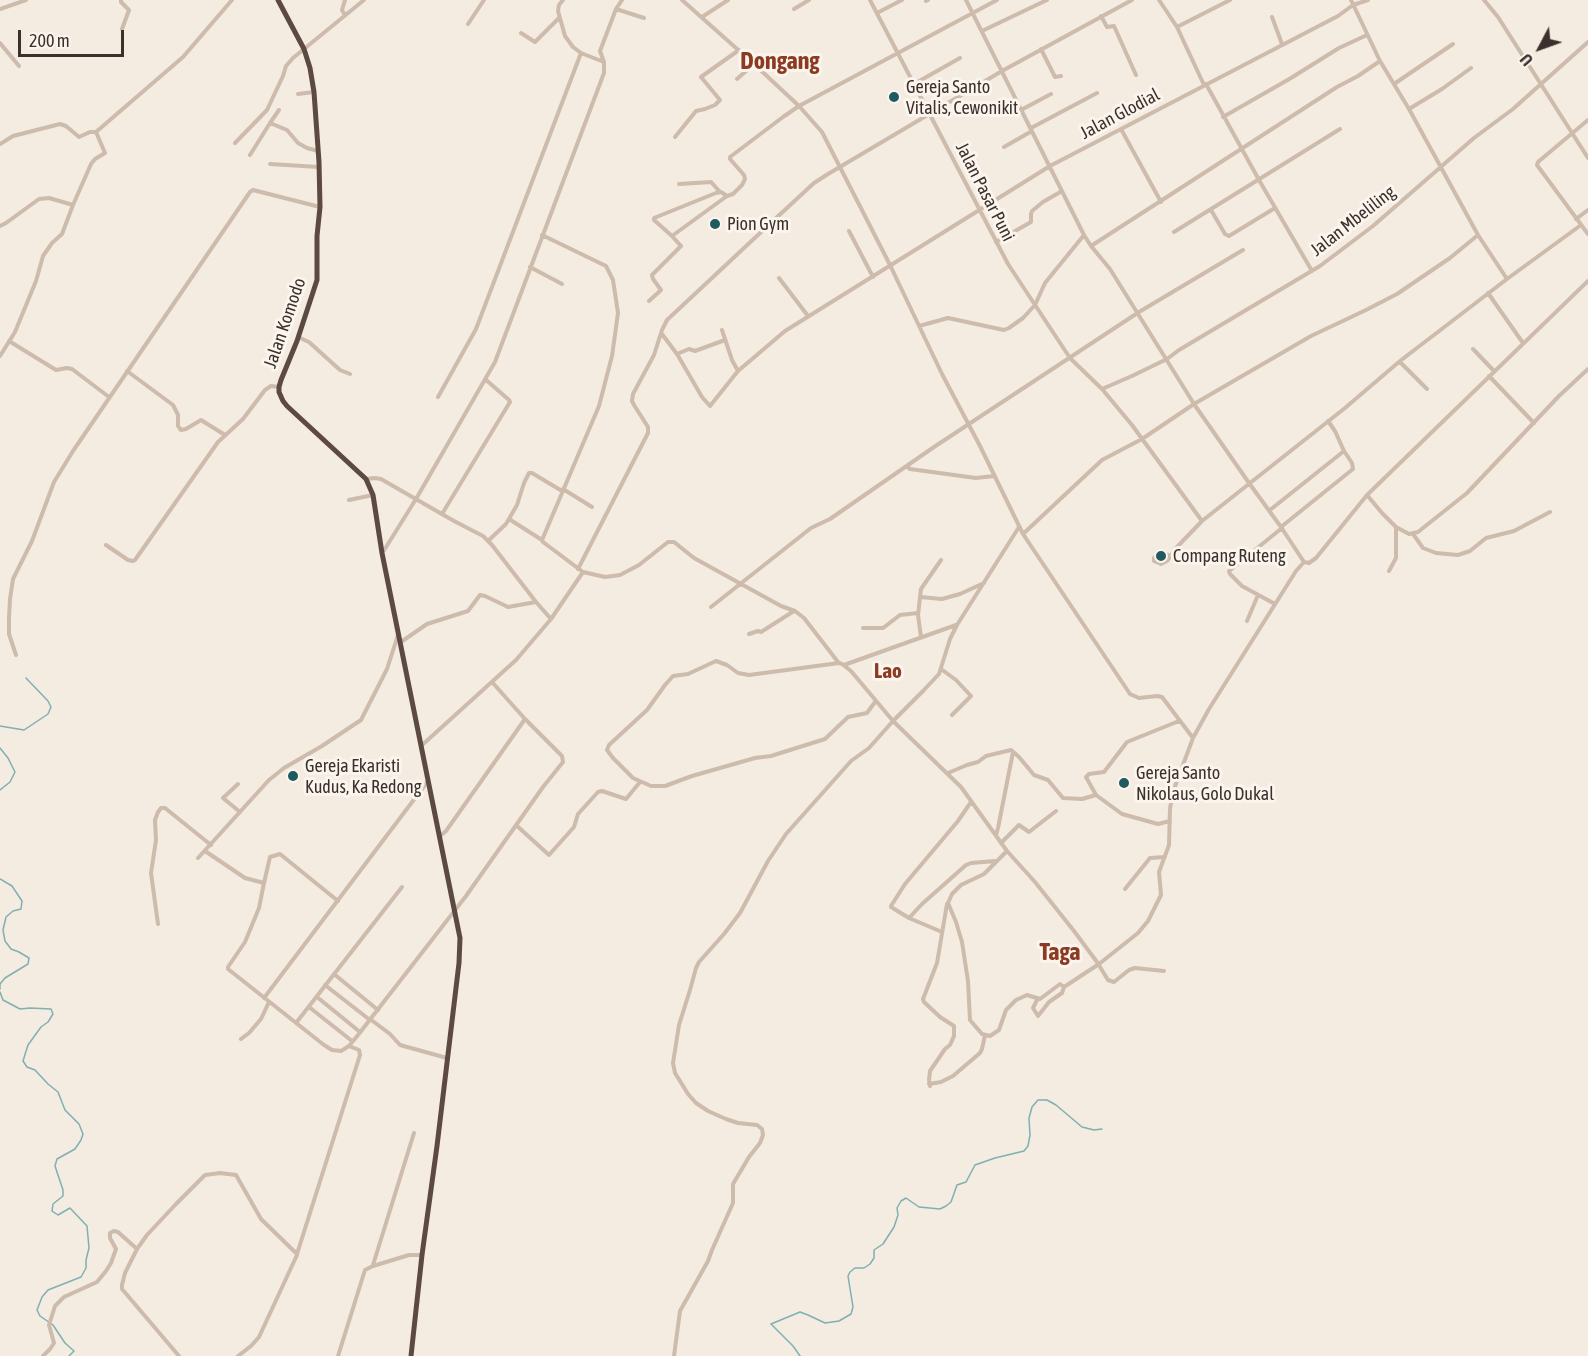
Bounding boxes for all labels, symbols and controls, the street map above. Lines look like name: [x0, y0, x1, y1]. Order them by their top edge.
scale bar: [21, 18, 128, 56]
north arrow: [1510, 18, 1570, 78]
text: 200 m: [29, 30, 70, 51]
district label: Dongang: [740, 47, 820, 75]
text: U: [1517, 50, 1536, 69]
place label: Gereja Santo Vitalis, Cewonikit: [906, 76, 1018, 118]
street label: Jalan Glodial: [1077, 84, 1163, 144]
marker: Gereja Santo Vitalis, Cewonikit: [887, 90, 901, 104]
street label: Jalan Pasar Puni: [951, 139, 1019, 245]
street label: Jalan Mbeliling: [1306, 181, 1400, 261]
place label: Pion Gym: [727, 213, 789, 235]
marker: Pion Gym: [708, 217, 722, 231]
street label: Jalan Komodo: [260, 275, 310, 371]
place label: Compang Ruteng: [1173, 545, 1286, 567]
marker: Compang Ruteng: [1154, 549, 1168, 563]
district label: Lao: [874, 658, 902, 684]
place label: Gereja Ekaristi Kudus, Ka Redong: [305, 755, 421, 798]
place label: Gereja Santo Nikolaus, Golo Dukal: [1136, 762, 1274, 804]
marker: Gereja Ekaristi Kudus, Ka Redong: [286, 769, 300, 783]
marker: Gereja Santo Nikolaus, Golo Dukal: [1117, 776, 1131, 790]
district label: Taga: [1039, 938, 1081, 966]

